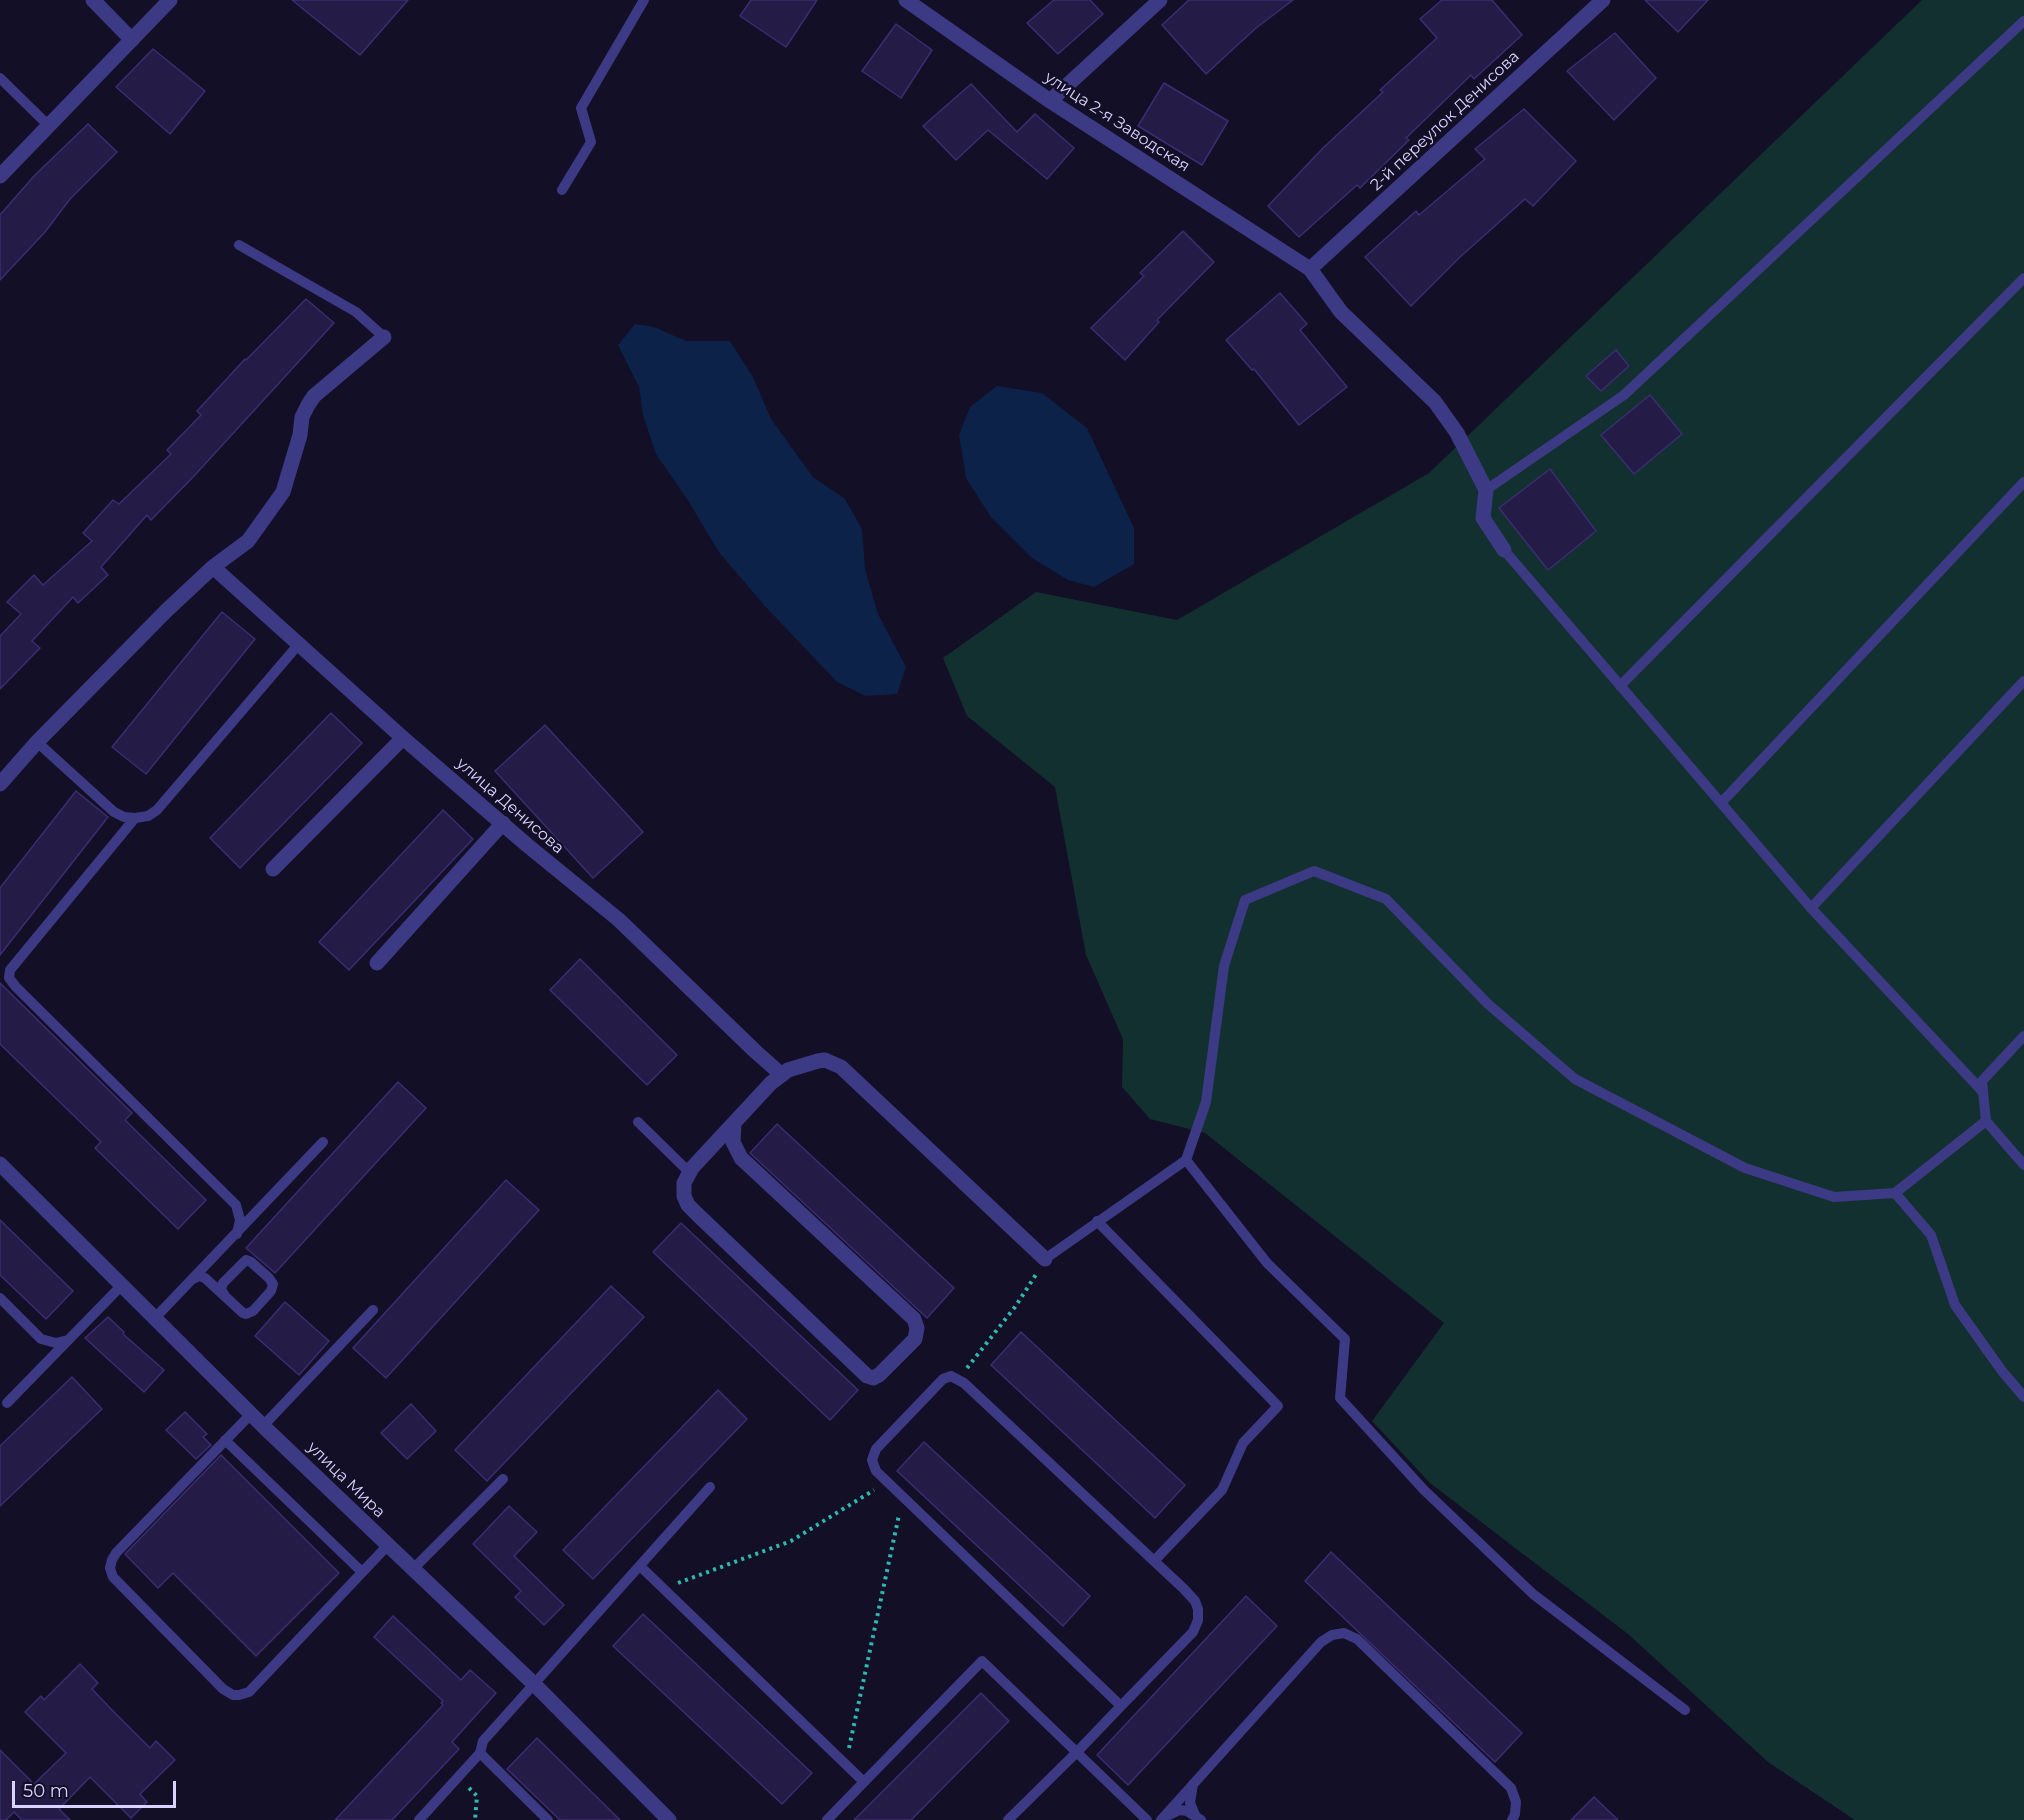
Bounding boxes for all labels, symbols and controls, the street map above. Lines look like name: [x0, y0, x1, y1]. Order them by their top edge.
street label: 2-й переулок Денисова: [1367, 47, 1523, 195]
street label: улица 2-я Заводская: [1041, 68, 1193, 176]
street label: улица Денисова: [452, 754, 568, 858]
street label: улица Мира: [303, 1438, 389, 1522]
scale bar: [15, 1769, 178, 1807]
text: 50 m: [23, 1780, 69, 1802]

